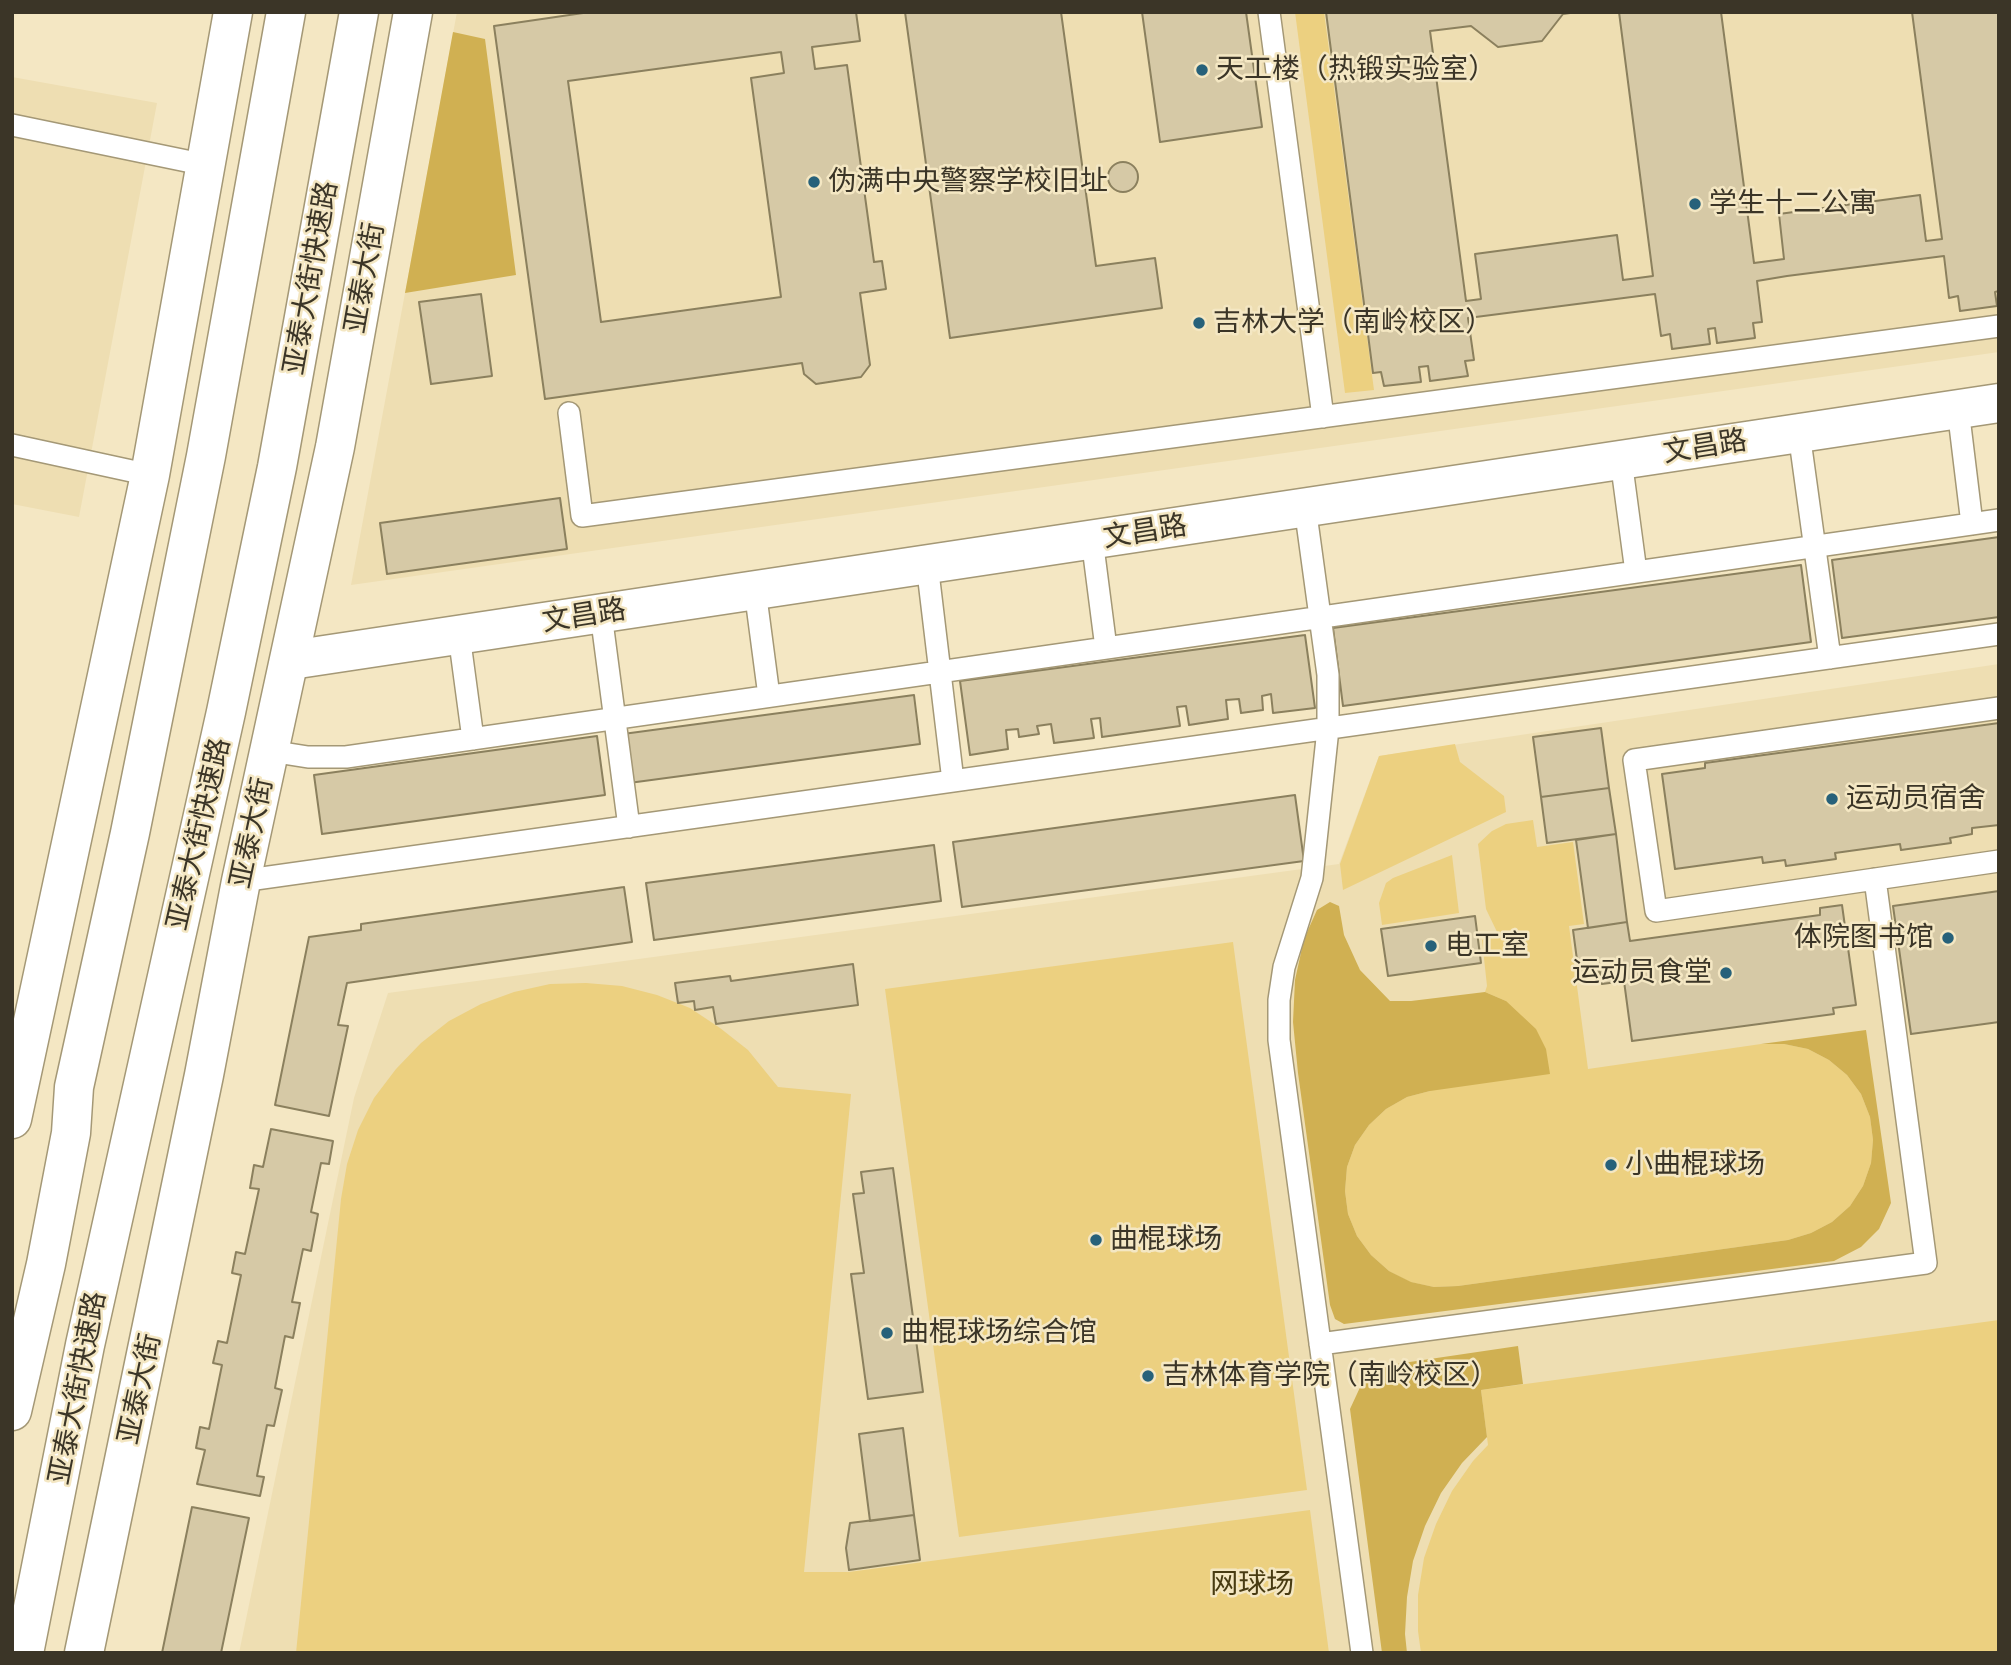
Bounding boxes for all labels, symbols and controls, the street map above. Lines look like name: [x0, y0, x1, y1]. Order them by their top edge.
place label: 天工楼（热锻实验室）: [1216, 53, 1496, 87]
marker: 天工楼（热锻实验室）: [1194, 62, 1210, 78]
place label: 伪满中央警察学校旧址: [828, 165, 1108, 199]
marker: 伪满中央警察学校旧址: [806, 174, 822, 190]
street label: 亚泰大街快速路: [277, 179, 345, 377]
place label: 学生十二公寓: [1709, 187, 1877, 221]
marker: 学生十二公寓: [1687, 196, 1703, 212]
street label: 亚泰大街: [339, 220, 391, 336]
place label: 吉林大学（南岭校区）: [1213, 306, 1493, 340]
marker: 吉林大学（南岭校区）: [1191, 315, 1207, 331]
street label: 文昌路: [1661, 424, 1749, 470]
street label: 文昌路: [1101, 509, 1189, 555]
street label: 文昌路: [540, 593, 628, 639]
street label: 亚泰大街快速路: [161, 735, 237, 933]
street label: 亚泰大街: [224, 775, 280, 891]
place label: 运动员宿舍: [1846, 782, 1986, 816]
marker: 运动员宿舍: [1824, 791, 1840, 807]
place label: 体院图书馆: [1794, 921, 1934, 955]
place label: 电工室: [1445, 929, 1529, 963]
marker: 体院图书馆: [1940, 930, 1956, 946]
marker: 电工室: [1423, 938, 1439, 954]
place label: 运动员食堂: [1572, 956, 1712, 990]
marker: 运动员食堂: [1718, 965, 1734, 981]
place label: 小曲棍球场: [1625, 1148, 1765, 1182]
marker: 小曲棍球场: [1603, 1157, 1619, 1173]
place label: 曲棍球场: [1110, 1223, 1222, 1257]
marker: 曲棍球场: [1088, 1232, 1104, 1248]
street label: 亚泰大街快速路: [43, 1289, 113, 1487]
place label: 曲棍球场综合馆: [901, 1316, 1097, 1350]
marker: 曲棍球场综合馆: [879, 1325, 895, 1341]
street label: 亚泰大街: [112, 1331, 168, 1447]
place label: 吉林体育学院（南岭校区）: [1162, 1359, 1498, 1393]
marker: 吉林体育学院（南岭校区）: [1140, 1368, 1156, 1384]
park label: 网球场: [1210, 1568, 1294, 1602]

